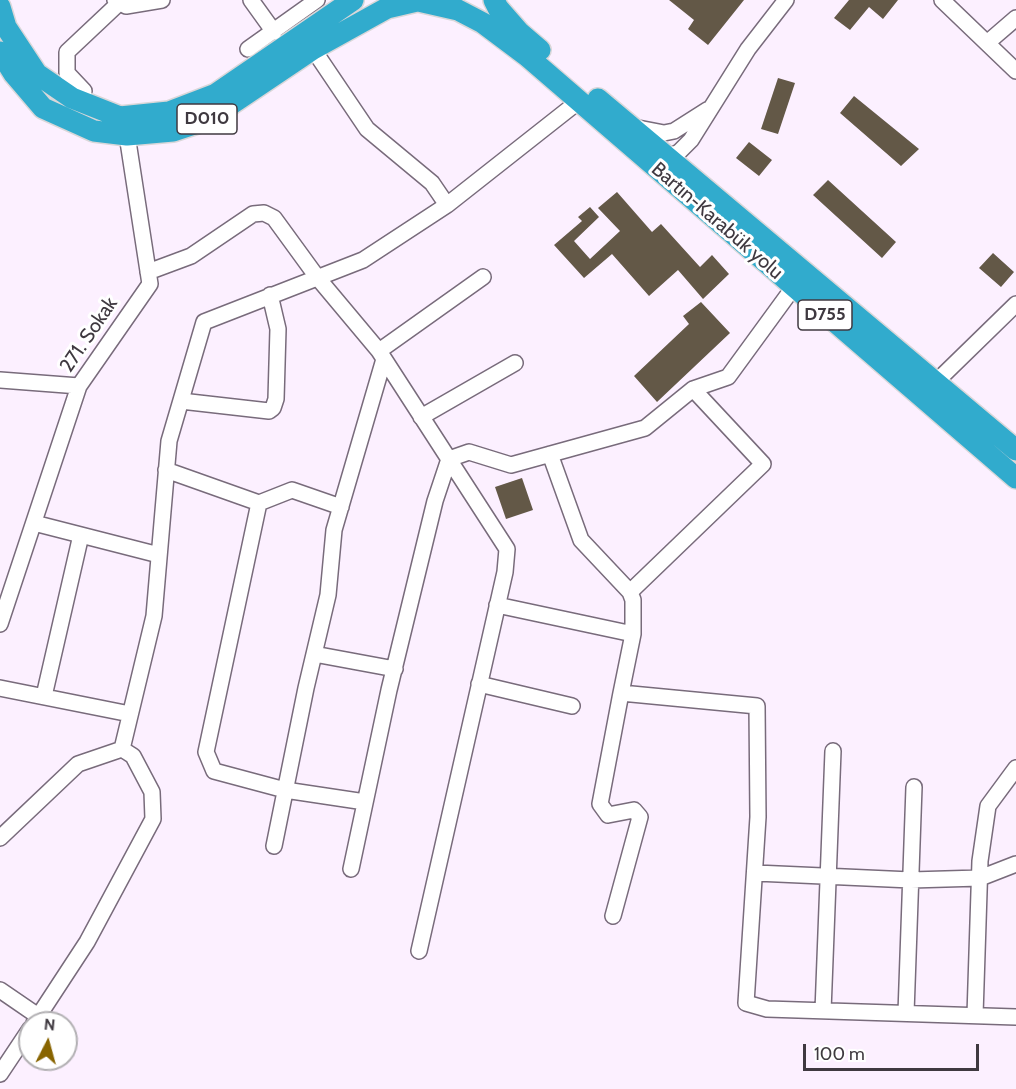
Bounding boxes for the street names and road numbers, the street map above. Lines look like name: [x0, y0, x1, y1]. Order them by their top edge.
road number: D010: [177, 104, 237, 134]
street label: Bartın-Karabük yolu: [646, 157, 788, 285]
street label: 271. Sokak: [55, 293, 123, 377]
road number: D755: [798, 300, 852, 330]

